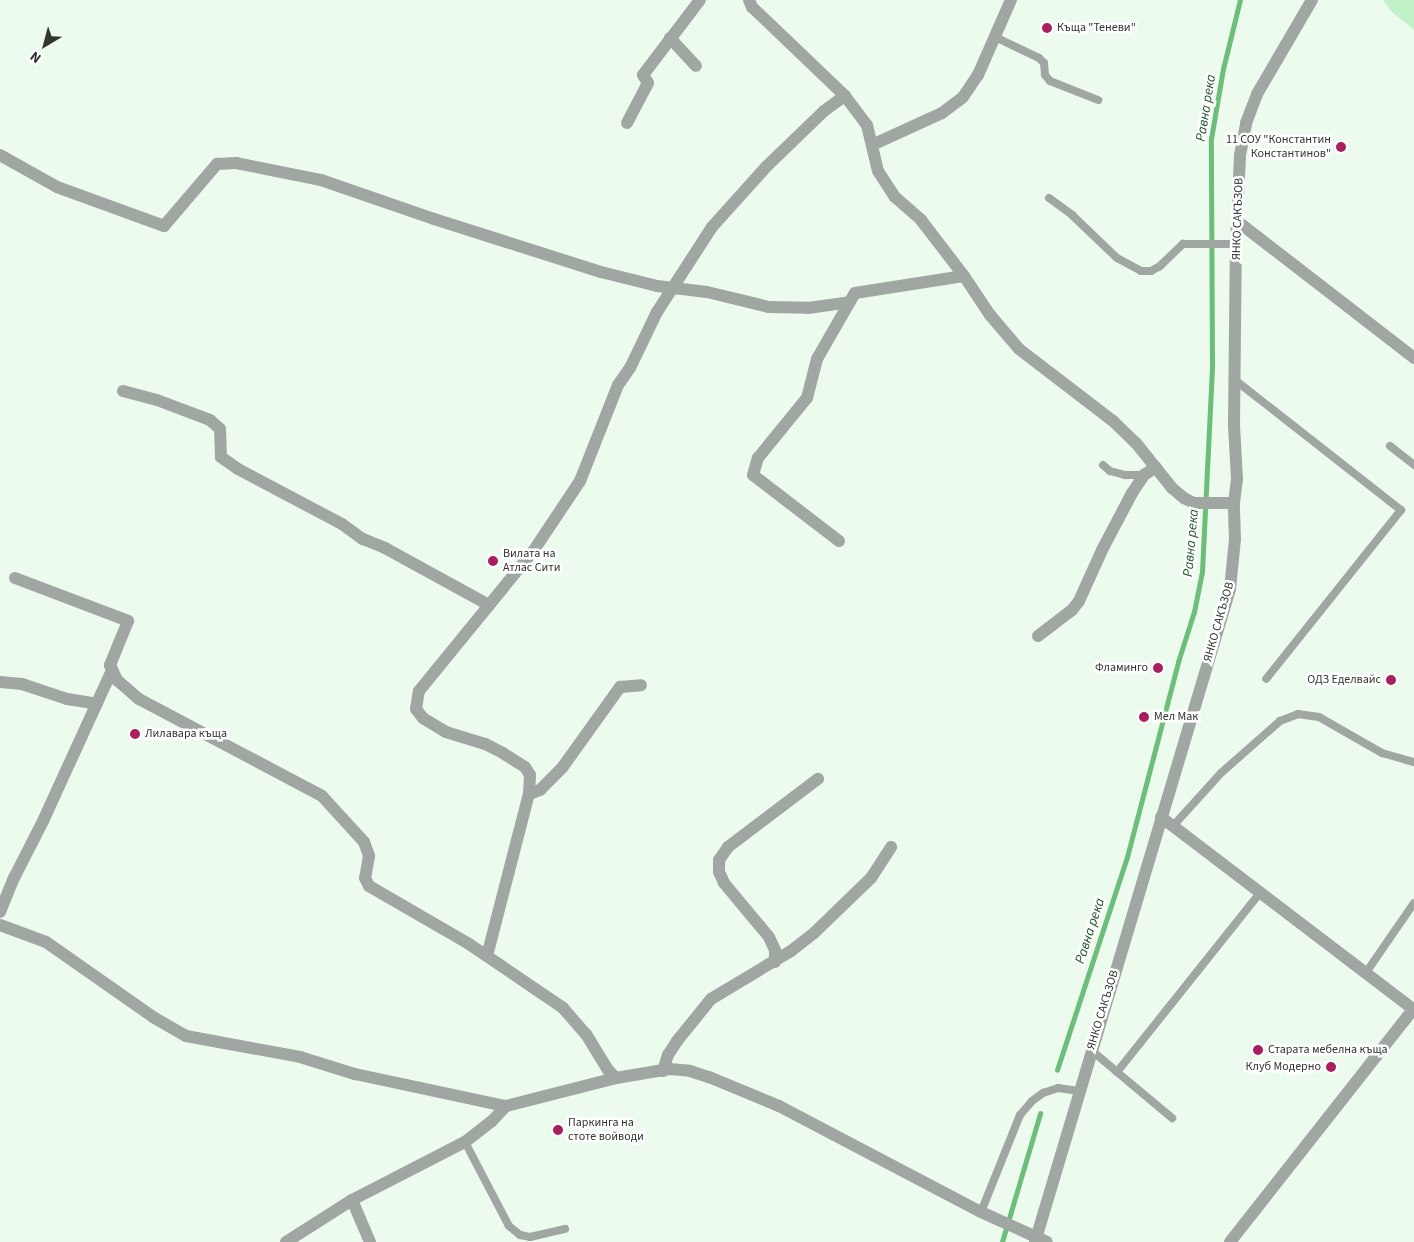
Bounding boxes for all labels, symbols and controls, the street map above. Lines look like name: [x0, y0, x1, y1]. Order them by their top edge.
north arrow: [20, 20, 70, 70]
place label: Къща "Теневи": [1057, 21, 1136, 35]
marker: Къща "Теневи": [1041, 22, 1053, 34]
text: N: [26, 46, 46, 68]
water label: Равна река: [1192, 73, 1220, 143]
place label: 11 СОУ "Константин Константинов": [1226, 133, 1331, 161]
marker: 11 СОУ "Константин Константинов": [1335, 141, 1347, 153]
street label: ЯНКО САКЪЗОВ: [1229, 178, 1247, 260]
water label: Равна река: [1180, 508, 1202, 578]
place label: Вилата на Атлас Сити: [503, 547, 561, 575]
marker: Вилата на Атлас Сити: [487, 555, 499, 567]
street label: ЯНКО САКЪЗОВ: [1201, 580, 1237, 664]
place label: Фламинго: [1095, 661, 1148, 675]
marker: Фламинго: [1152, 662, 1164, 674]
place label: ОДЗ Еделвайс: [1307, 673, 1381, 687]
marker: ОДЗ Еделвайс: [1385, 674, 1397, 686]
place label: Мел Мак: [1154, 710, 1198, 724]
marker: Мел Мак: [1138, 711, 1150, 723]
place label: Лилавара къща: [145, 727, 227, 741]
marker: Лилавара къща: [129, 728, 141, 740]
water label: Равна река: [1072, 896, 1108, 966]
street label: ЯНКО САКЪЗОВ: [1084, 969, 1122, 1051]
place label: Старата мебелна къща: [1268, 1043, 1388, 1057]
marker: Старата мебелна къща: [1252, 1044, 1264, 1056]
place label: Клуб Модерно: [1245, 1060, 1321, 1074]
marker: Клуб Модерно: [1325, 1061, 1337, 1073]
place label: Паркинга на стоте войводи: [568, 1116, 644, 1144]
marker: Паркинга на стоте войводи: [552, 1124, 564, 1136]

